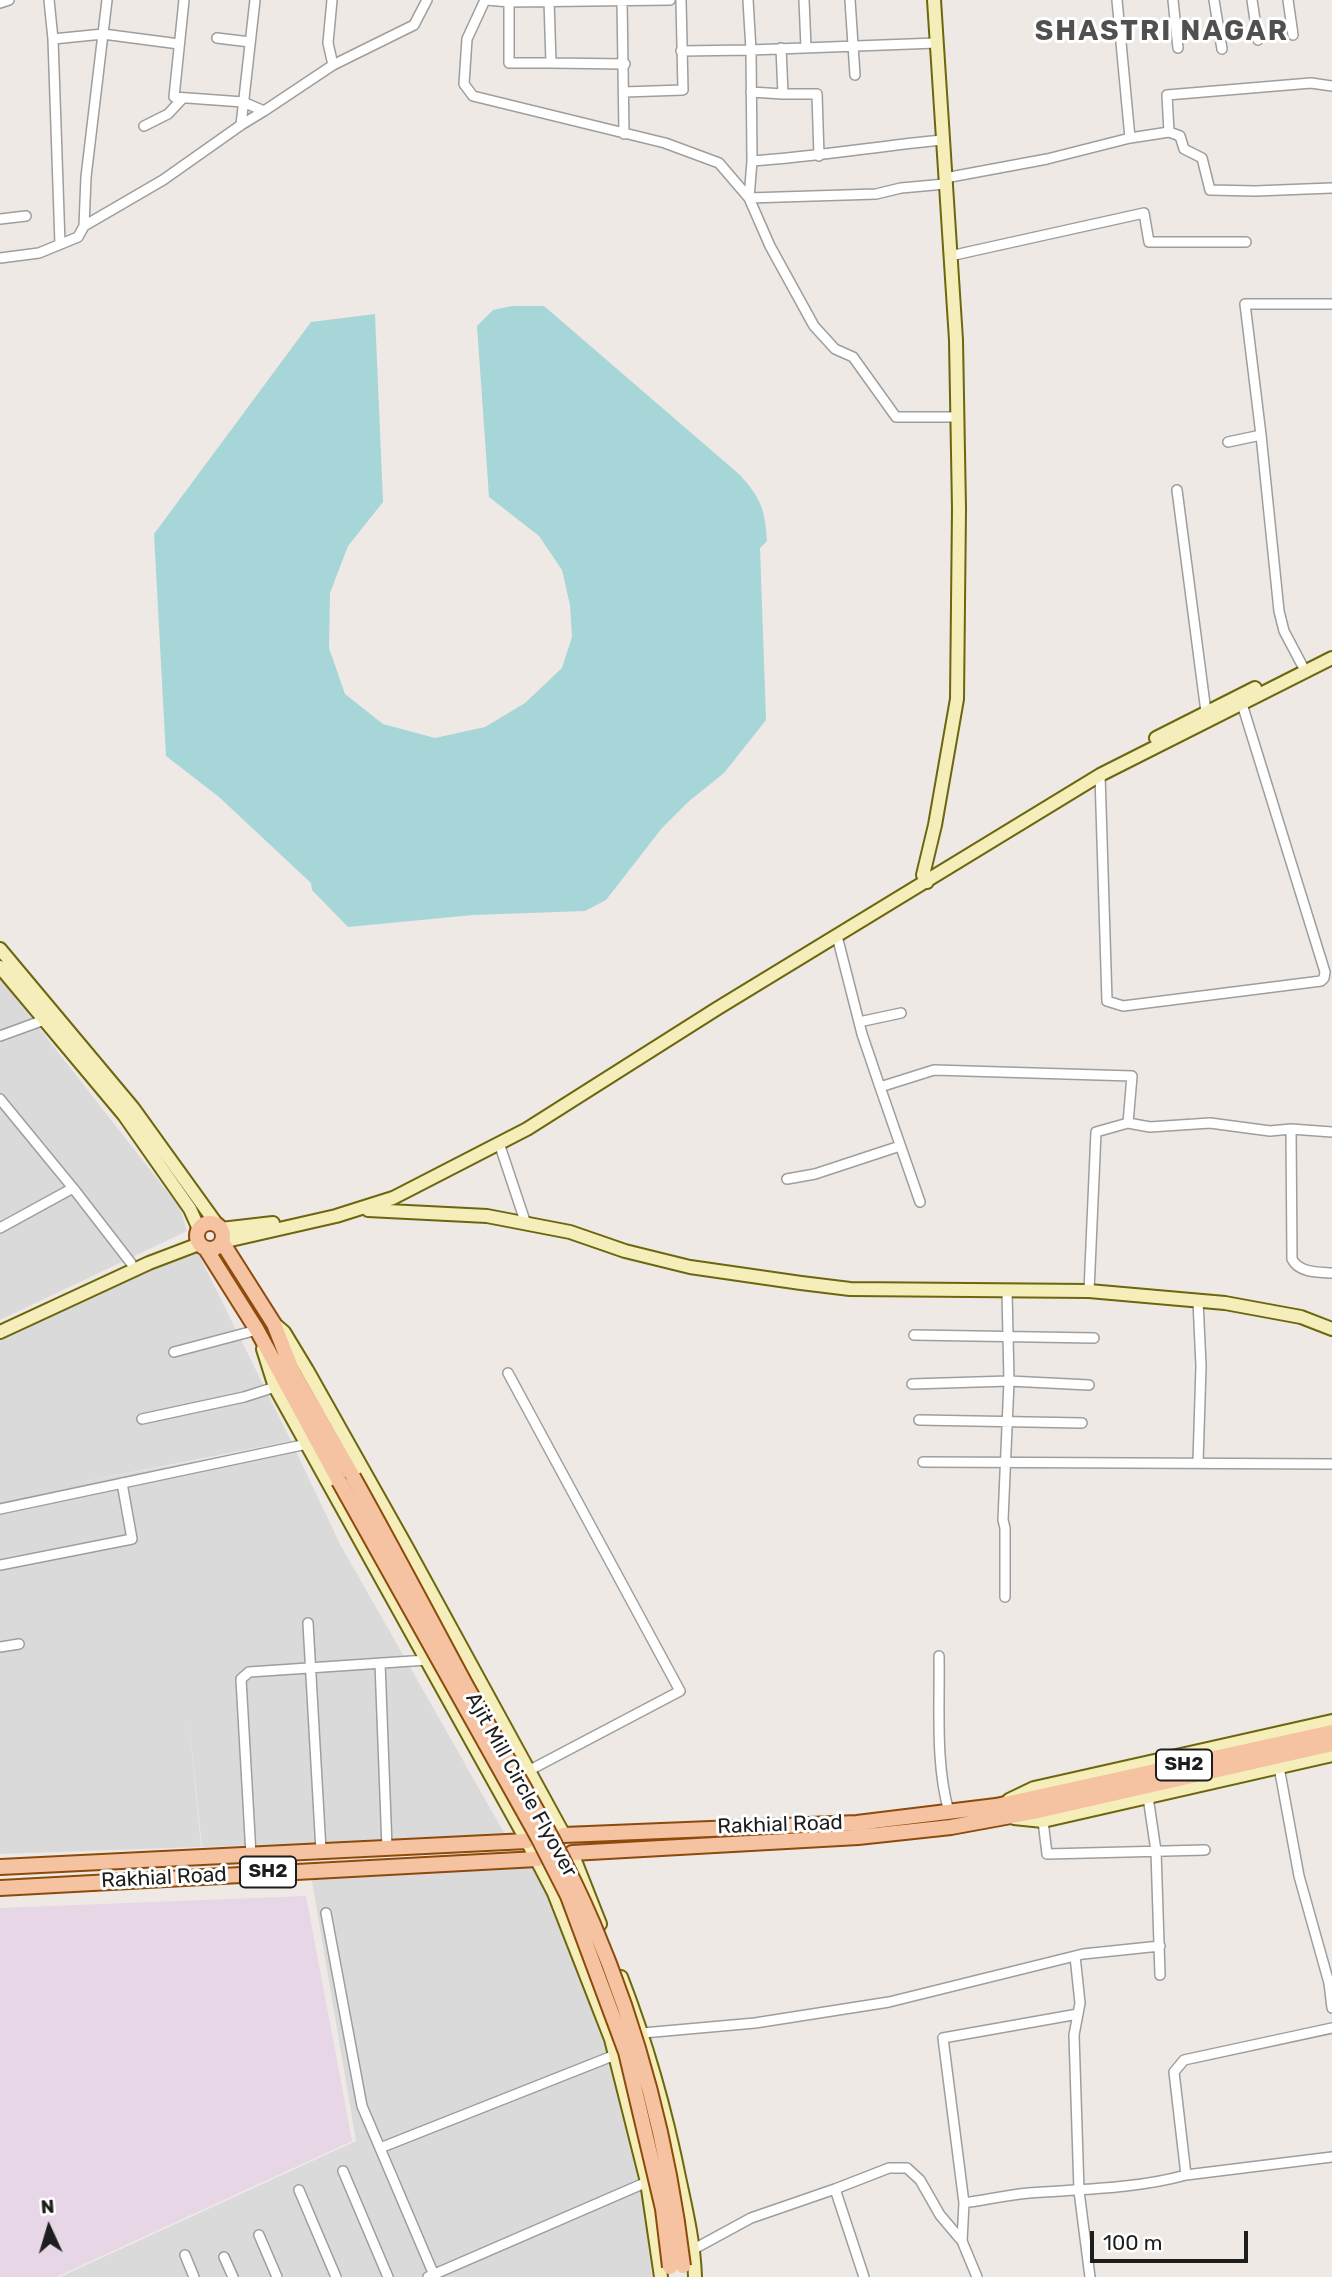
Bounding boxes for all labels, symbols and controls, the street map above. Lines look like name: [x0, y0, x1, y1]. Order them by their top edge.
district label: SHASTRI NAGAR: [1036, 15, 1288, 49]
street label: Ajit Mill Circle Flyover: [460, 1688, 582, 1882]
road number: SH2: [1156, 1750, 1212, 1780]
street label: Rakhial Road: [717, 1810, 843, 1840]
road number: SH2: [240, 1856, 296, 1888]
street label: Rakhial Road: [101, 1862, 227, 1894]
north arrow: [14, 2193, 84, 2263]
text: N: [40, 2195, 55, 2219]
scale bar: [1094, 2218, 1252, 2262]
text: 100 m: [1103, 2230, 1162, 2255]

